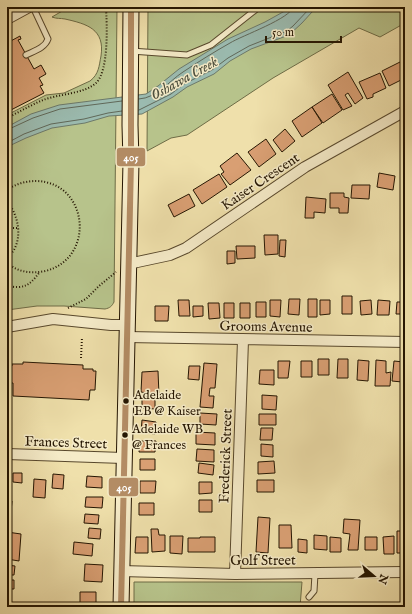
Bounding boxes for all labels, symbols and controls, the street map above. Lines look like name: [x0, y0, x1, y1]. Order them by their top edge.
scale bar: [266, 18, 341, 44]
text: 50 m: [272, 25, 294, 40]
water label: Oshawa Creek: [147, 52, 221, 105]
line badge: 405: [116, 147, 146, 167]
street label: Kaiser Crescent: [218, 149, 303, 215]
text: 405: [123, 151, 138, 165]
street label: Grooms Avenue: [219, 317, 313, 337]
place label: Adelaide EB @ Kaiser: [133, 387, 201, 420]
marker: Adelaide EB @ Kaiser: [121, 396, 131, 406]
street label: Frederick Street: [215, 408, 237, 503]
place label: Adelaide WB @ Frances: [131, 421, 203, 454]
marker: Adelaide WB @ Frances: [120, 430, 130, 440]
street label: Frances Street: [24, 433, 108, 453]
line badge: 405: [108, 477, 139, 497]
text: 405: [116, 481, 131, 495]
street label: Golf Street: [230, 552, 296, 570]
north arrow: [354, 556, 394, 596]
text: N: [374, 571, 391, 586]

